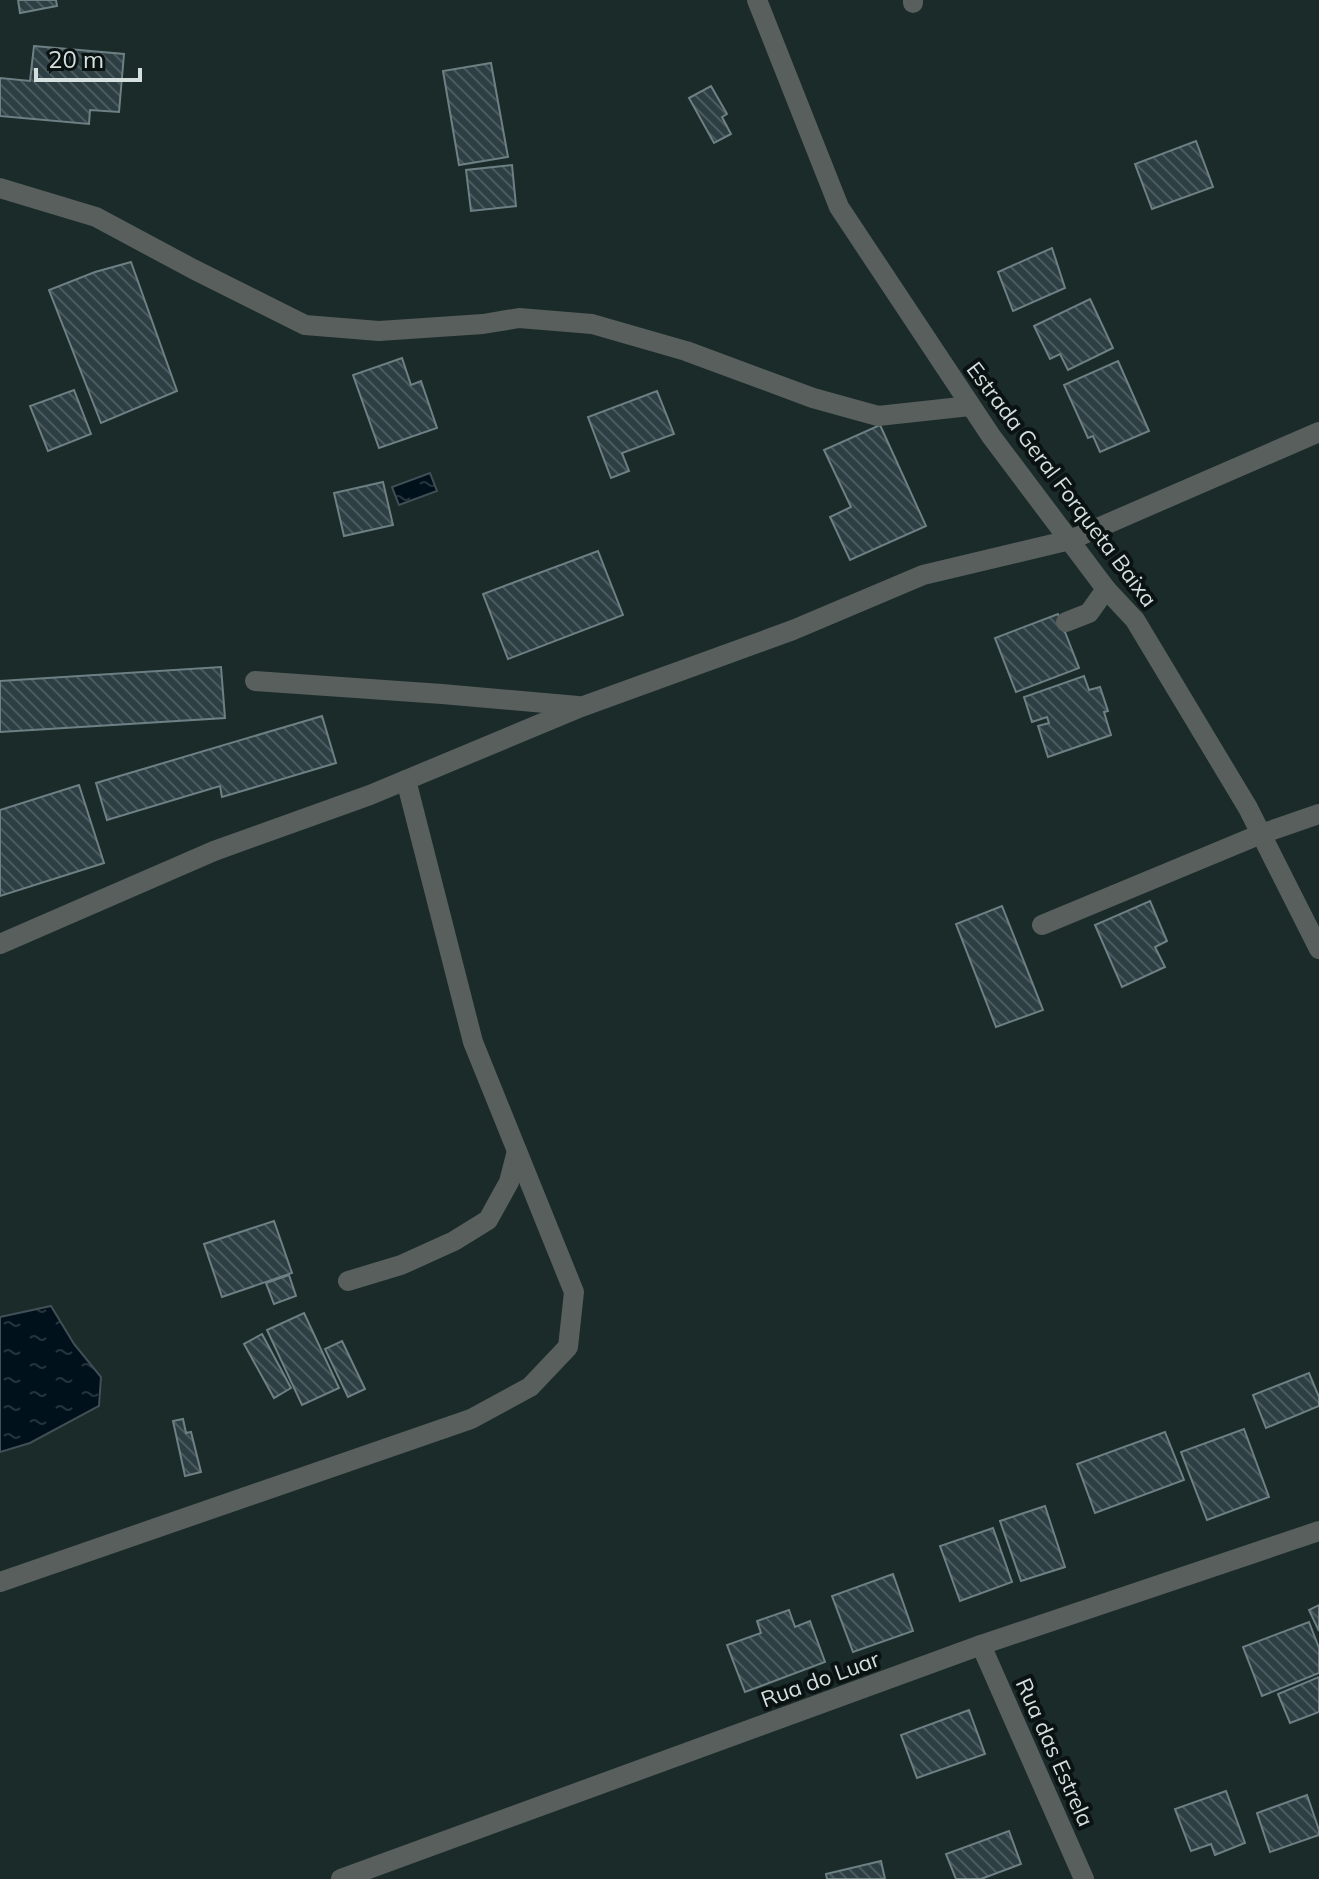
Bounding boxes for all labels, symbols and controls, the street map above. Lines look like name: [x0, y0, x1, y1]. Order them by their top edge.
scale bar: [36, 32, 140, 82]
text: 20 m: [48, 44, 104, 74]
street label: Estrada Geral Forqueta Baixa: [961, 356, 1163, 612]
street label: Rua do Luar: [757, 1645, 883, 1713]
street label: Rua das Estrela: [1010, 1673, 1100, 1831]

